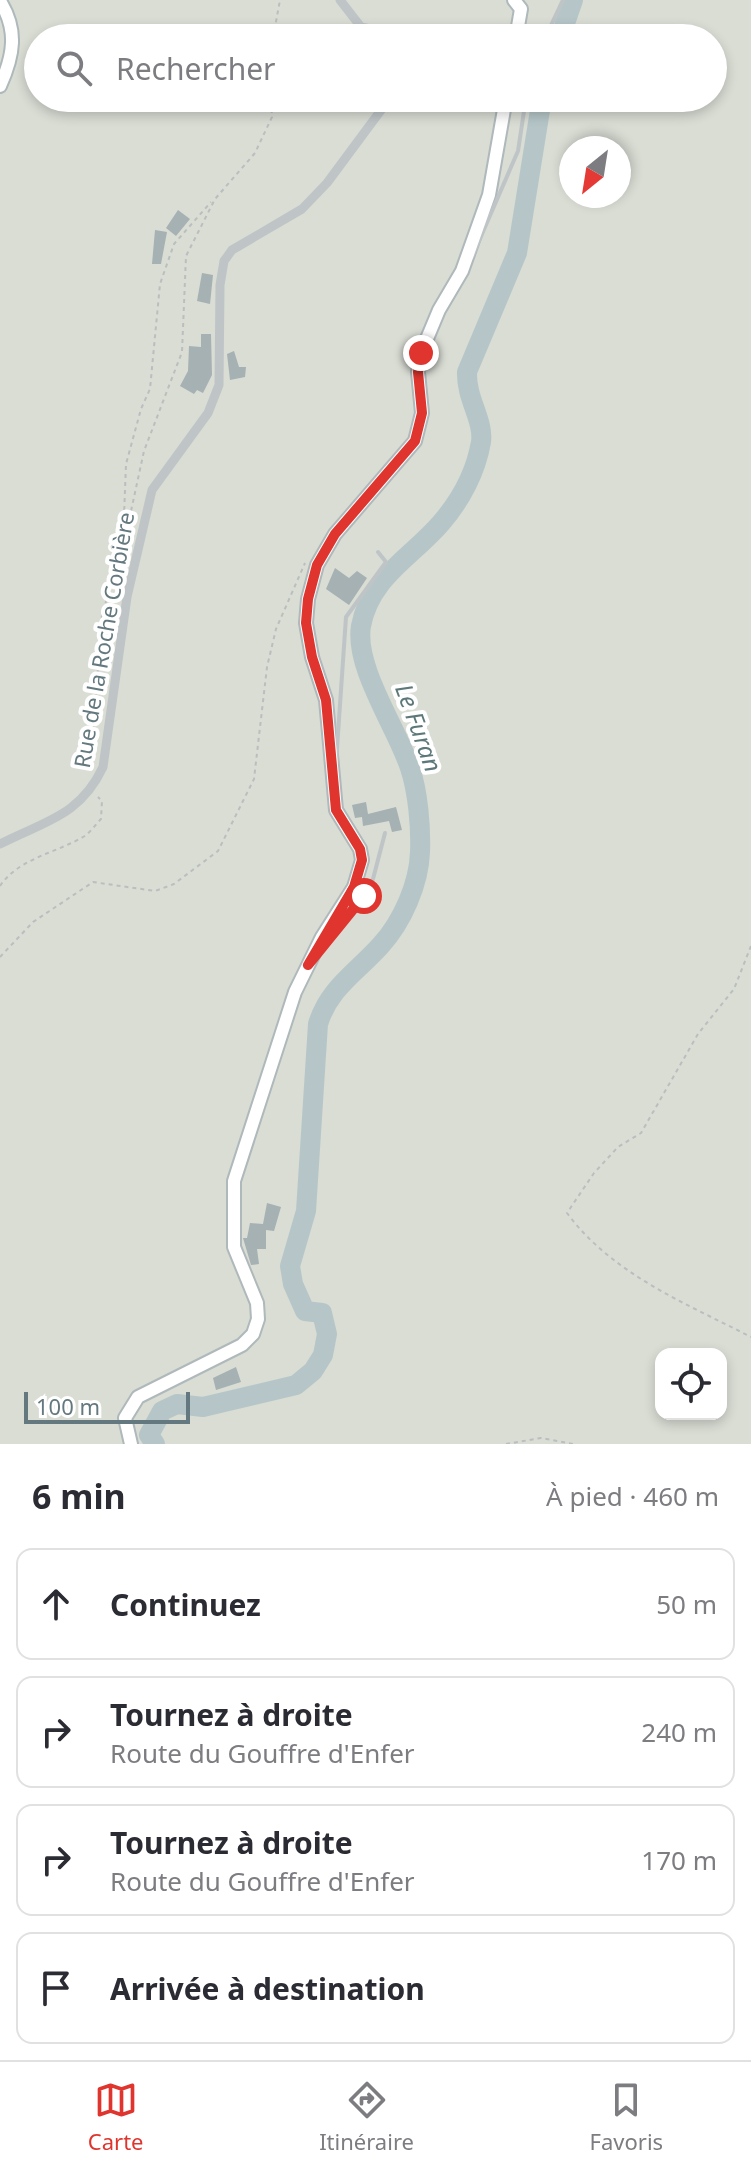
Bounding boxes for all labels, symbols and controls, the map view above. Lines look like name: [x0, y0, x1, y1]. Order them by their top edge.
search box: [24, 24, 727, 112]
icon: search: [52, 46, 96, 90]
text: Rechercher: [116, 48, 275, 89]
north arrow: [559, 136, 631, 208]
route end: [403, 335, 439, 371]
street label: Rue de la Roche Corbière: [66, 510, 140, 770]
water label: Le Furan: [388, 679, 451, 776]
route start: [346, 878, 382, 914]
map controls: [655, 1348, 727, 1420]
button: locate: [655, 1348, 727, 1420]
scale bar: [24, 1388, 190, 1424]
text: 100 m: [36, 1391, 100, 1421]
text: 6 min: [32, 1473, 126, 1519]
text: À pied · 460 m: [546, 1478, 719, 1514]
icon: ahead: [34, 1582, 78, 1626]
text: Continuez: [110, 1584, 261, 1625]
text: 50 m: [656, 1586, 717, 1622]
text: Tournez à droite: [110, 1694, 353, 1735]
icon: right: [34, 1710, 78, 1754]
text: 240 m: [641, 1714, 717, 1750]
text: Route du Gouffre d'Enfer: [110, 1735, 415, 1771]
text: Tournez à droite: [110, 1822, 353, 1863]
icon: right: [34, 1838, 78, 1882]
text: 170 m: [641, 1842, 717, 1878]
text: Route du Gouffre d'Enfer: [110, 1863, 415, 1899]
icon: arrive: [34, 1966, 78, 2010]
text: Arrivée à destination: [110, 1968, 425, 2009]
tab: Carte: [88, 2078, 144, 2156]
tab: Itinéraire: [319, 2078, 414, 2156]
tab: Favoris: [590, 2078, 663, 2156]

